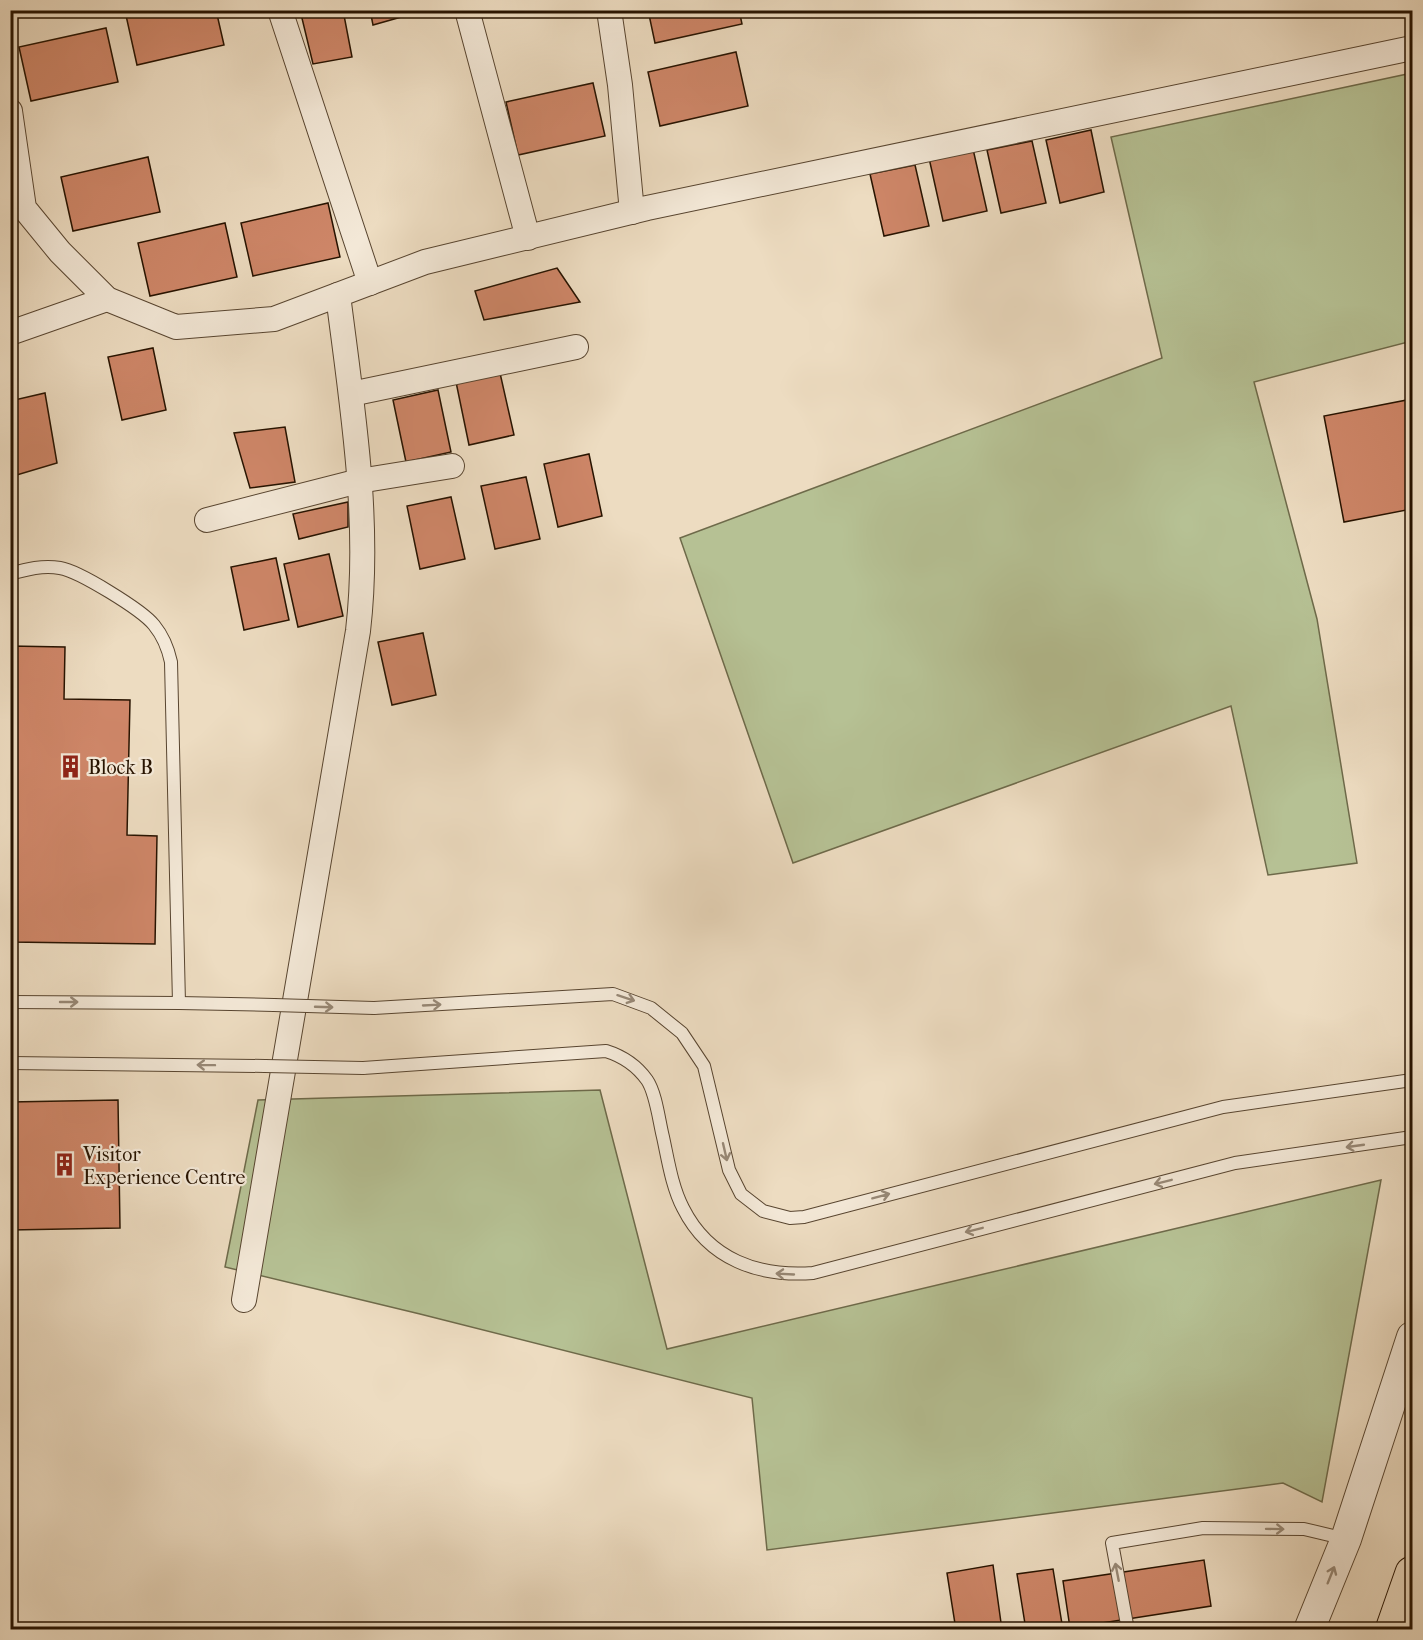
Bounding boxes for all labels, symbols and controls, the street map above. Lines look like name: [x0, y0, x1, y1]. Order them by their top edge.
building icon: Block B: [57, 754, 83, 780]
place label: Block B: [88, 756, 153, 779]
one-way arrow: [616, 994, 635, 1005]
one-way arrow: [58, 996, 78, 1008]
one-way arrow: [422, 999, 442, 1010]
one-way arrow: [313, 1001, 333, 1013]
one-way arrow: [197, 1059, 217, 1070]
one-way arrow: [1345, 1140, 1365, 1151]
one-way arrow: [719, 1142, 731, 1161]
place label: Visitor Experience Centre: [82, 1143, 245, 1189]
building icon: Visitor Experience Centre: [52, 1152, 78, 1178]
one-way arrow: [1154, 1176, 1173, 1188]
one-way arrow: [871, 1190, 890, 1201]
one-way arrow: [965, 1225, 984, 1237]
one-way arrow: [776, 1268, 795, 1279]
one-way arrow: [1265, 1523, 1285, 1535]
one-way arrow: [1111, 1563, 1122, 1582]
one-way arrow: [1326, 1567, 1337, 1585]

